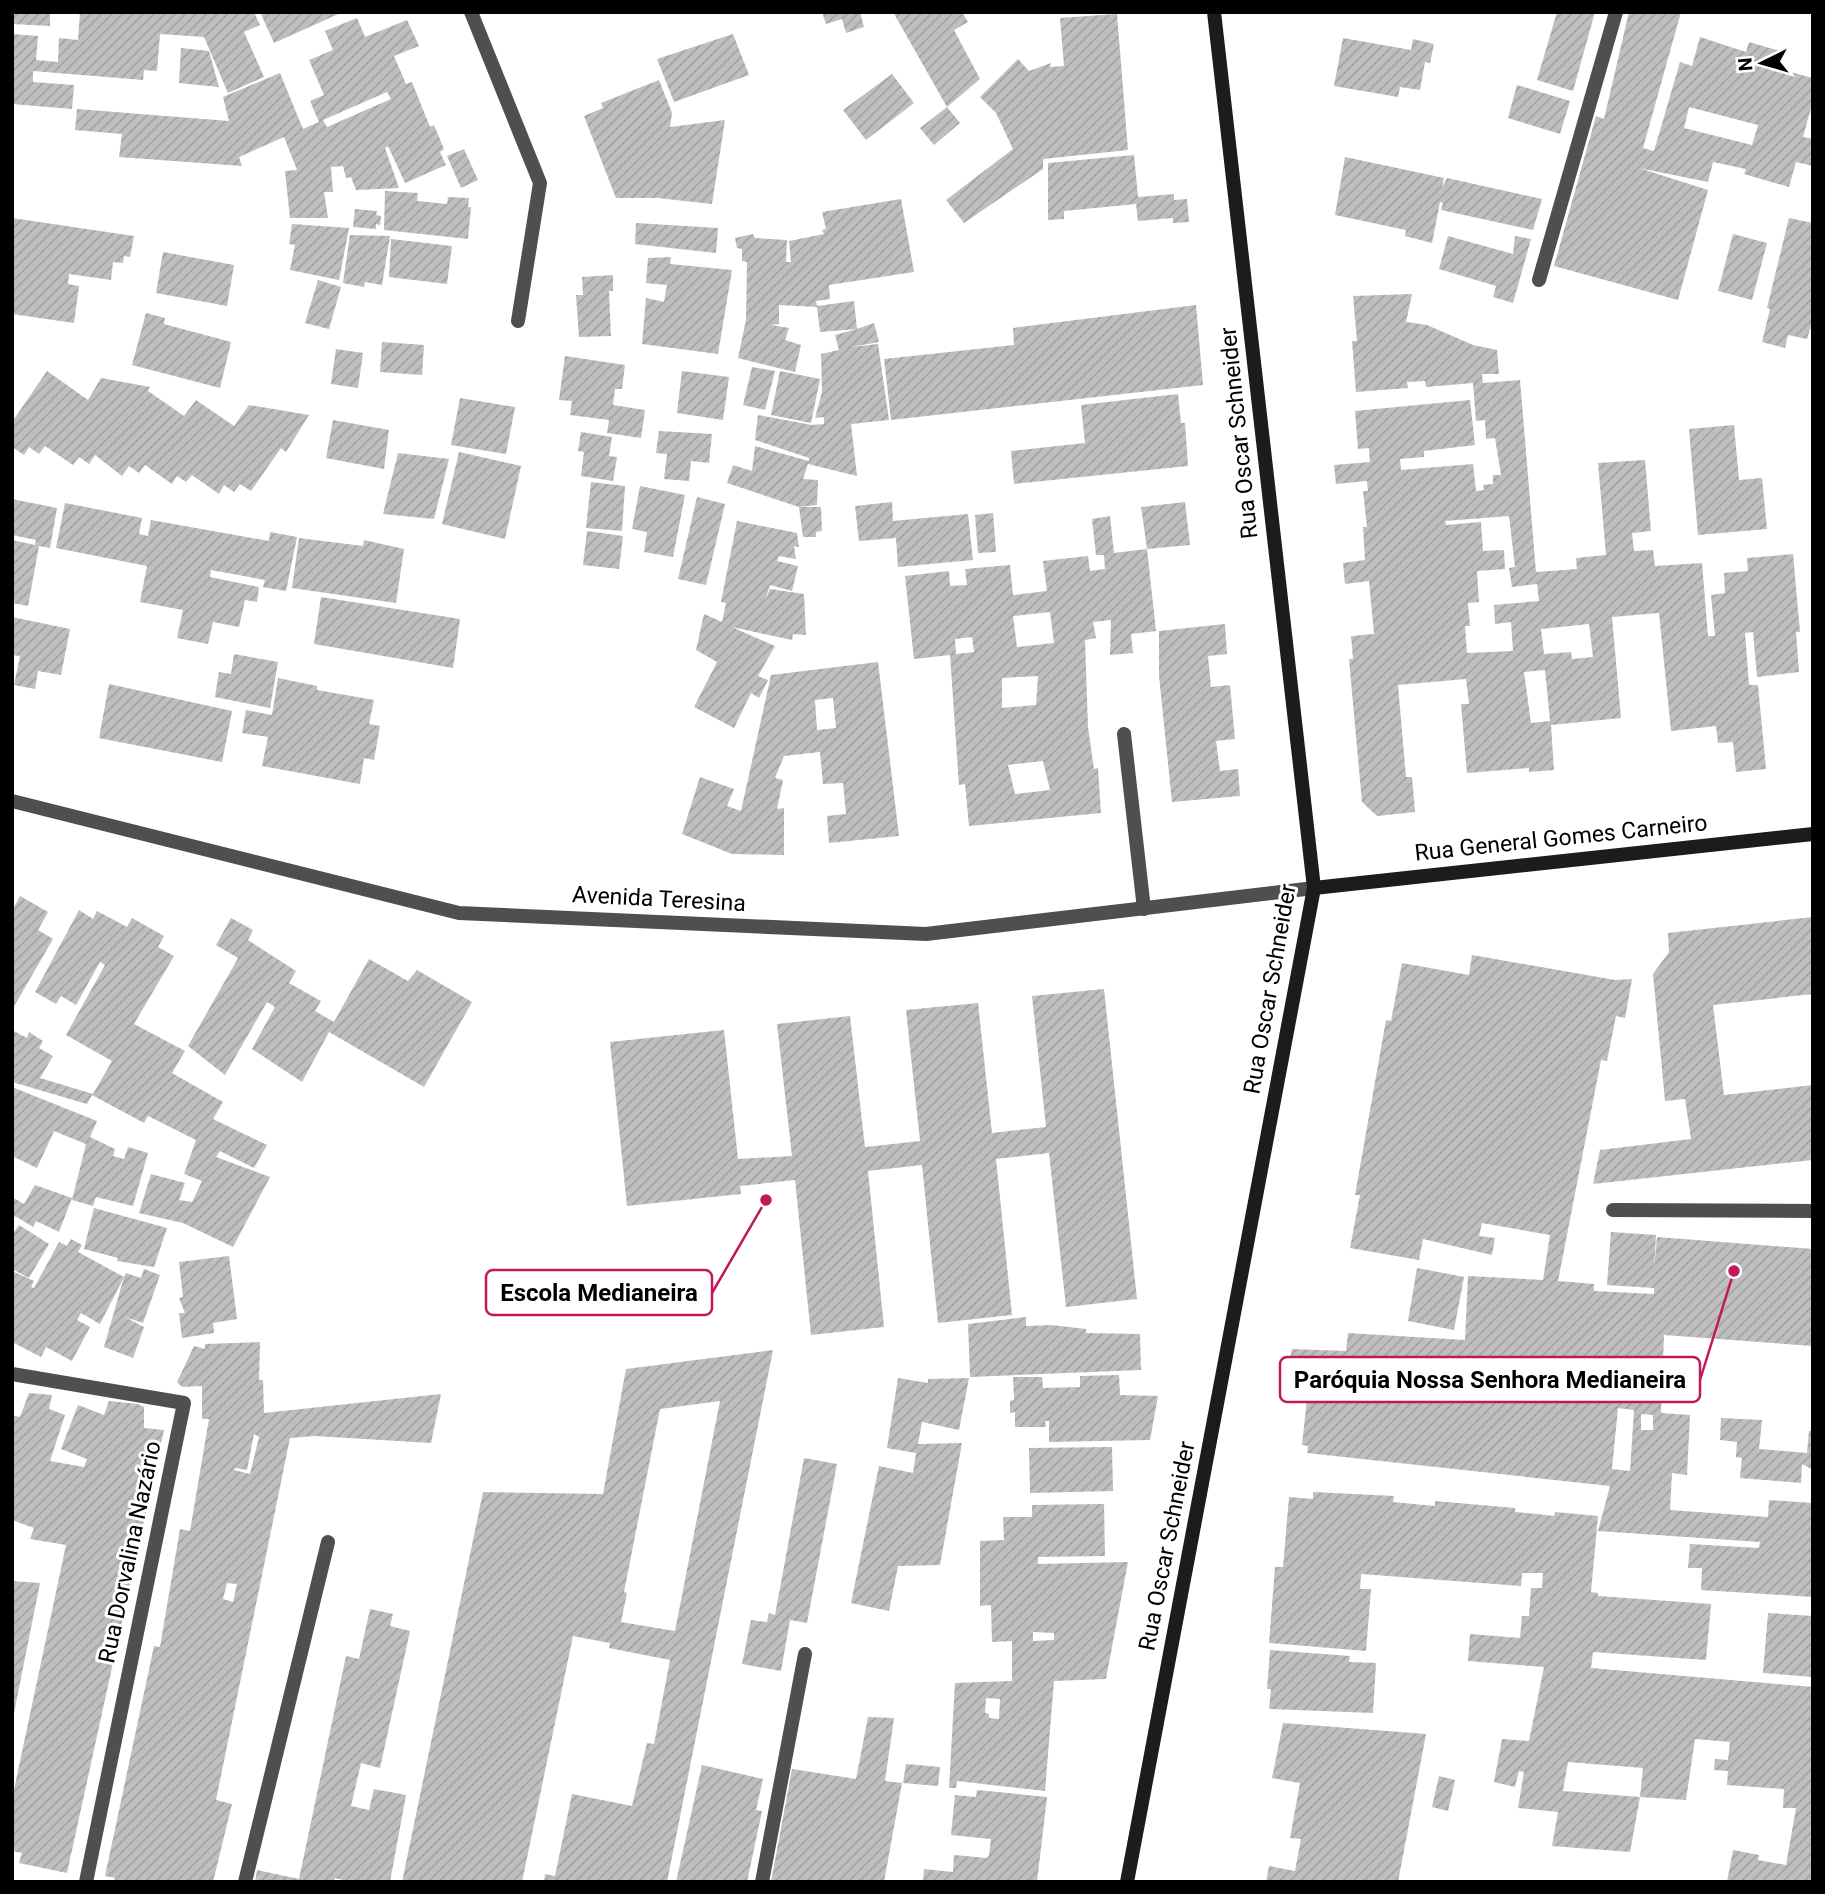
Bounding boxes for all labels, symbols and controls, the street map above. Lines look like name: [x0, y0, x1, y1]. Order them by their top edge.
north arrow: [1727, 28, 1797, 98]
text: N: [1734, 57, 1758, 72]
street label: Rua Oscar Schneider: [1214, 326, 1264, 540]
street label: Rua General Gomes Carneiro: [1413, 809, 1709, 867]
street label: Avenida Teresina: [571, 881, 747, 917]
street label: Rua Oscar Schneider: [1238, 882, 1302, 1096]
callout: Escola Medianeira: [486, 1270, 712, 1315]
text: Escola Medianeira: [500, 1279, 698, 1307]
callout: Paróquia Nossa Senhora Medianeira: [1280, 1357, 1700, 1402]
text: Paróquia Nossa Senhora Medianeira: [1294, 1366, 1686, 1394]
street label: Rua Dorvalina Nazário: [93, 1439, 167, 1665]
street label: Rua Oscar Schneider: [1133, 1439, 1201, 1653]

